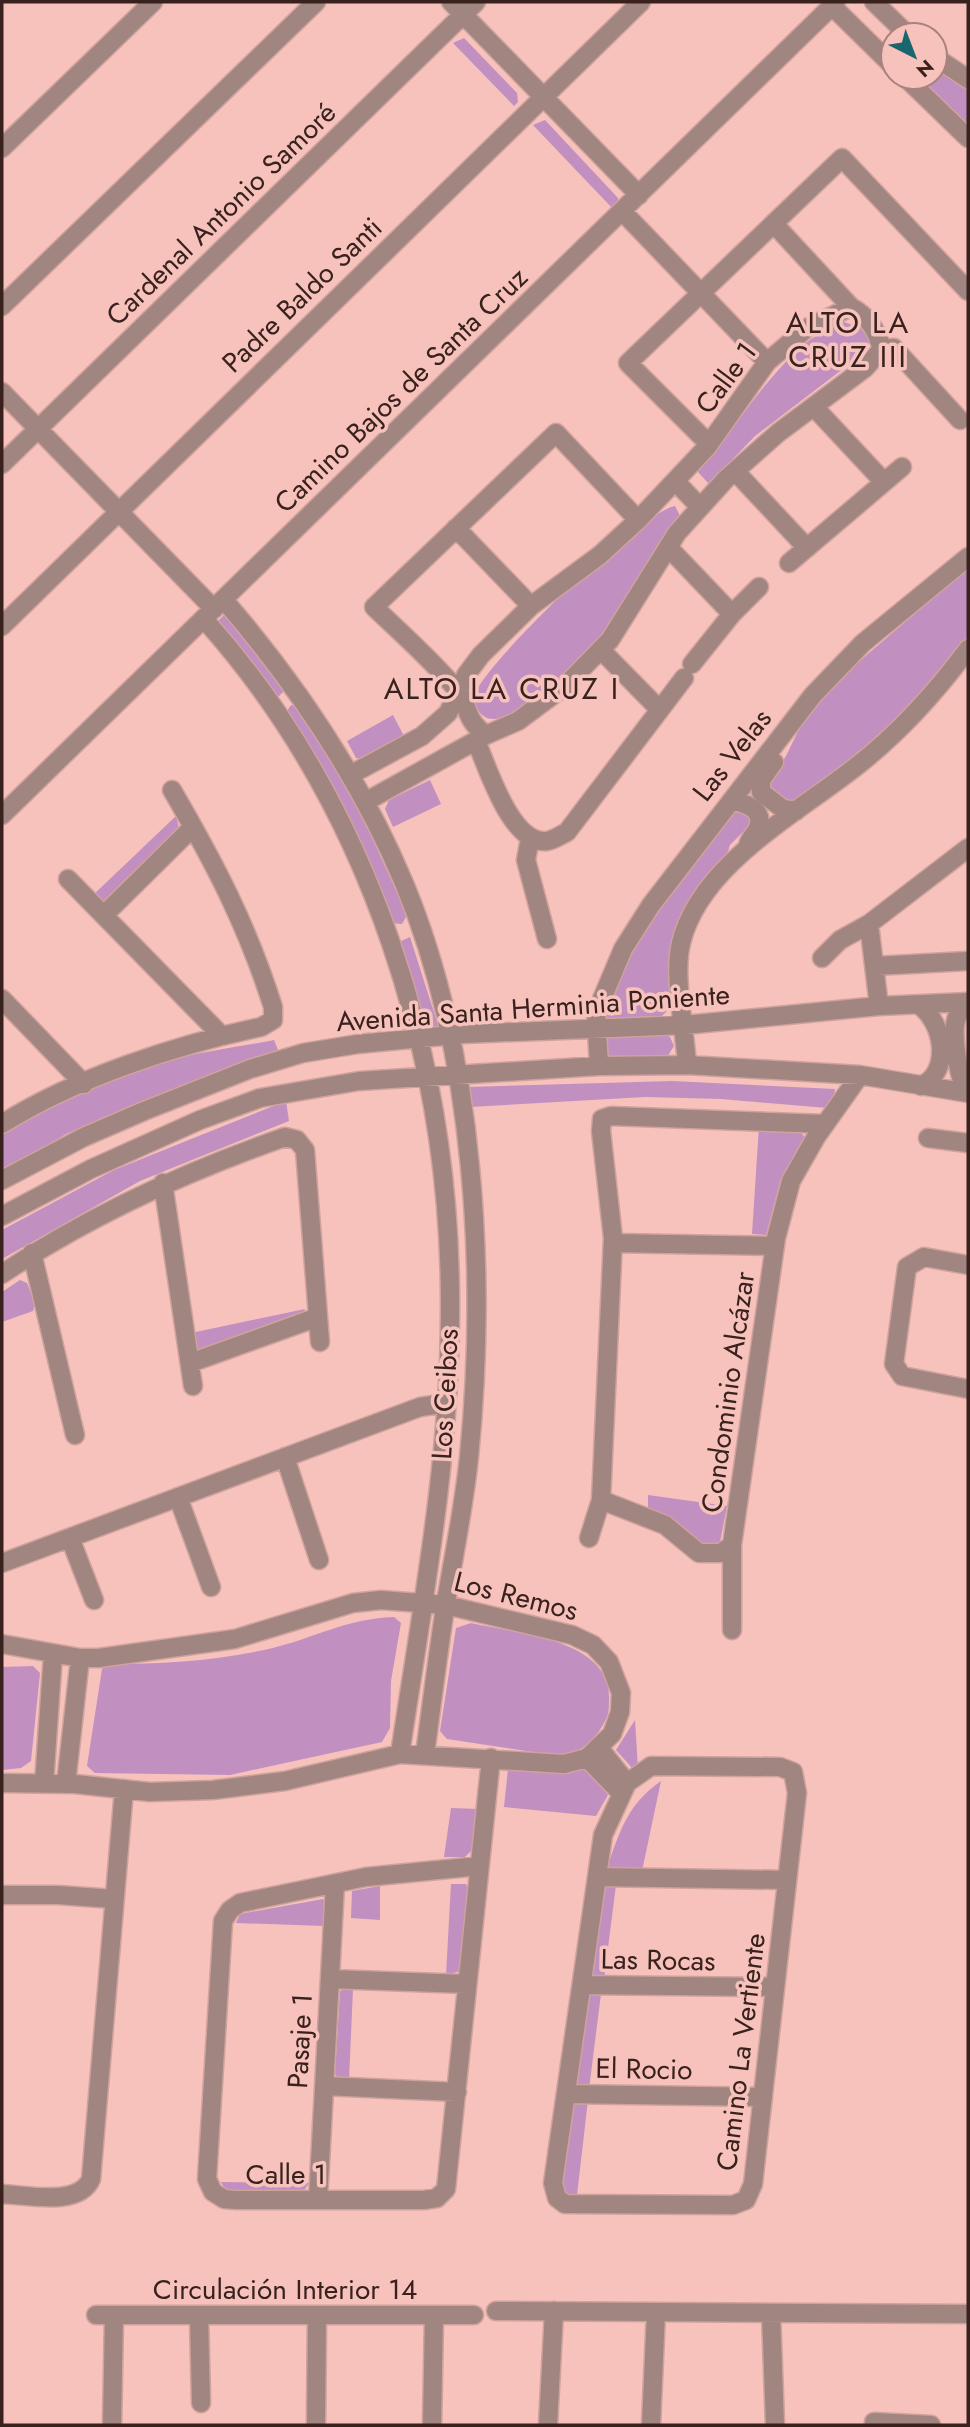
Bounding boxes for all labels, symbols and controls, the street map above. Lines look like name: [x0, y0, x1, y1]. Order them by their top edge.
north arrow: [879, 21, 949, 91]
text: N: [910, 53, 940, 83]
street label: Cardenal Antonio Samoré: [97, 93, 345, 335]
street label: Padre Baldo Santi: [213, 208, 391, 382]
street label: Camino Bajos de Santa Cruz: [265, 258, 537, 522]
district label: ALTO LA CRUZ III: [786, 301, 910, 378]
street label: Calle 1: [685, 333, 767, 423]
district label: ALTO LA CRUZ I: [384, 667, 620, 710]
street label: Las Velas: [683, 700, 781, 810]
street label: Avenida Santa Herminia Poniente: [335, 974, 731, 1042]
street label: Condominio Alcázar: [691, 1268, 765, 1515]
street label: Los Ceibos: [421, 1328, 469, 1460]
street label: Los Remos: [450, 1561, 582, 1631]
street label: Camino La Vertiente: [706, 1931, 776, 2173]
street label: Las Rocas: [600, 1939, 716, 1981]
street label: Pasaje 1: [277, 1992, 323, 2090]
street label: El Rocio: [595, 2048, 693, 2090]
street label: Calle 1: [246, 2154, 326, 2195]
street label: Circulación Interior 14: [153, 2269, 417, 2310]

